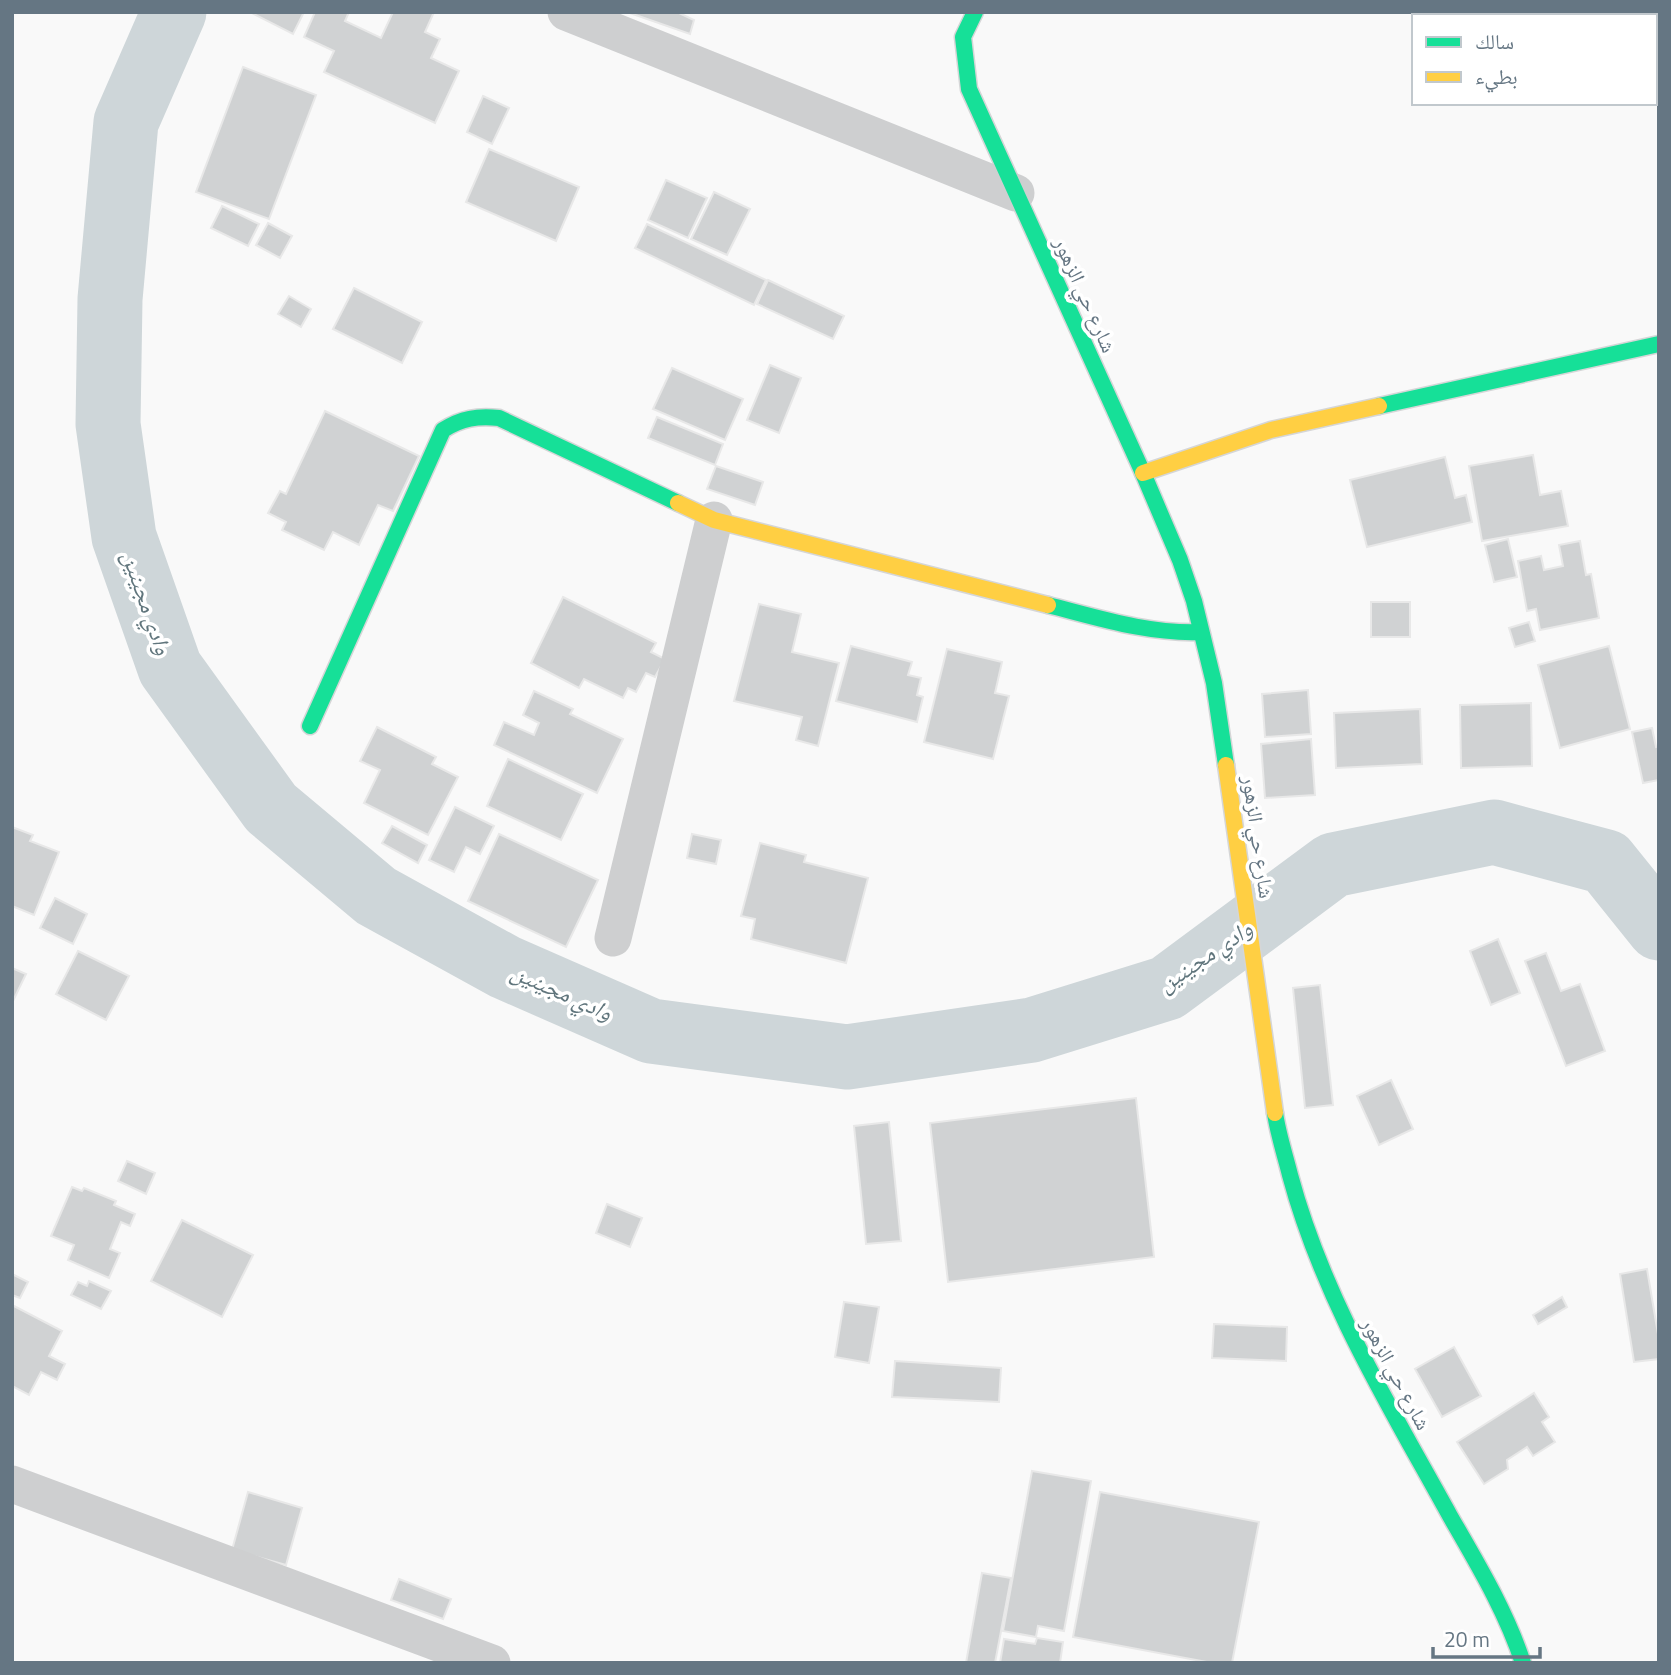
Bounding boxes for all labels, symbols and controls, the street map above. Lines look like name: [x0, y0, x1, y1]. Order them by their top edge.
legend: [1412, 14, 1657, 105]
text: سالك: [1475, 25, 1514, 57]
text: بطيء: [1475, 60, 1518, 93]
street label: شارع حي الزهور: [1045, 231, 1126, 358]
water label: وادي مجينين: [112, 546, 182, 660]
street label: شارع حي الزهور: [1233, 773, 1283, 900]
water label: وادي مجينين: [1150, 911, 1260, 1002]
water label: وادي مجينين: [505, 954, 619, 1031]
street label: شارع حي الزهور: [1352, 1311, 1440, 1436]
scale bar: [1433, 1616, 1540, 1660]
text: 20 m: [1444, 1623, 1490, 1655]

